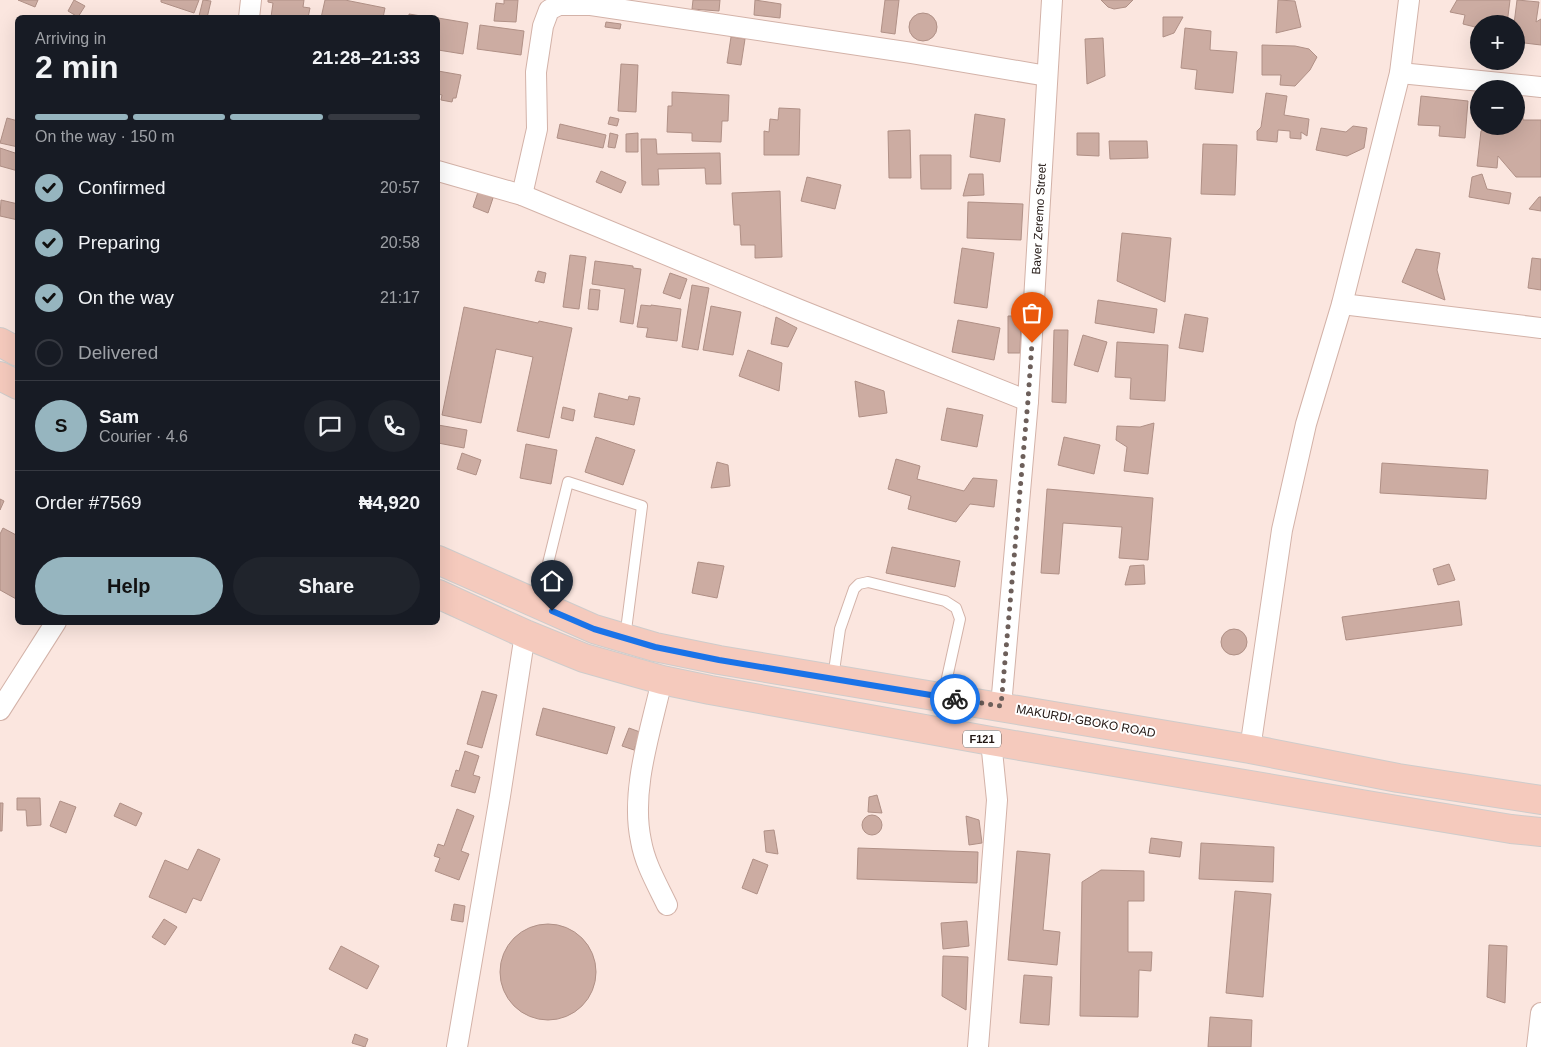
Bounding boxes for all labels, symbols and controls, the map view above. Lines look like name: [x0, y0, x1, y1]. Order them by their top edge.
map controls: [1470, 15, 1525, 135]
button: +: [1470, 15, 1525, 70]
text: Arriving in: [35, 30, 106, 47]
text: 21:28–21:33: [312, 47, 420, 68]
text: 2 min: [35, 49, 119, 85]
button: −: [1470, 80, 1525, 135]
text: On the way · 150 m: [35, 128, 175, 145]
street label: Baver Zeremo Street: [1029, 162, 1049, 275]
icon: check: [35, 174, 63, 202]
text: Confirmed: [78, 177, 166, 198]
text: 20:57: [380, 179, 420, 196]
icon: check: [35, 229, 63, 257]
text: Preparing: [78, 232, 160, 253]
text: 20:58: [380, 234, 420, 251]
icon: check: [35, 284, 63, 312]
text: On the way: [78, 287, 174, 308]
text: 21:17: [380, 289, 420, 306]
pin: [1011, 292, 1053, 343]
icon: bag: [1018, 299, 1046, 327]
text: Delivered: [78, 342, 158, 363]
button: chat: [304, 400, 356, 452]
button: phone: [368, 400, 420, 452]
text: Sam: [99, 406, 139, 427]
text: S: [55, 415, 67, 436]
text: Courier · 4.6: [99, 428, 188, 445]
text: Order #7569: [35, 492, 142, 513]
text: ₦4,920: [359, 492, 420, 513]
button: Help: [35, 557, 223, 615]
button: Share: [233, 557, 420, 615]
pin: [531, 560, 573, 611]
icon: home: [538, 567, 566, 595]
courier: [930, 674, 980, 724]
icon: bike: [941, 685, 969, 713]
street label: MAKURDI-GBOKO ROAD: [1015, 702, 1157, 740]
road number: F121: [963, 731, 1001, 748]

